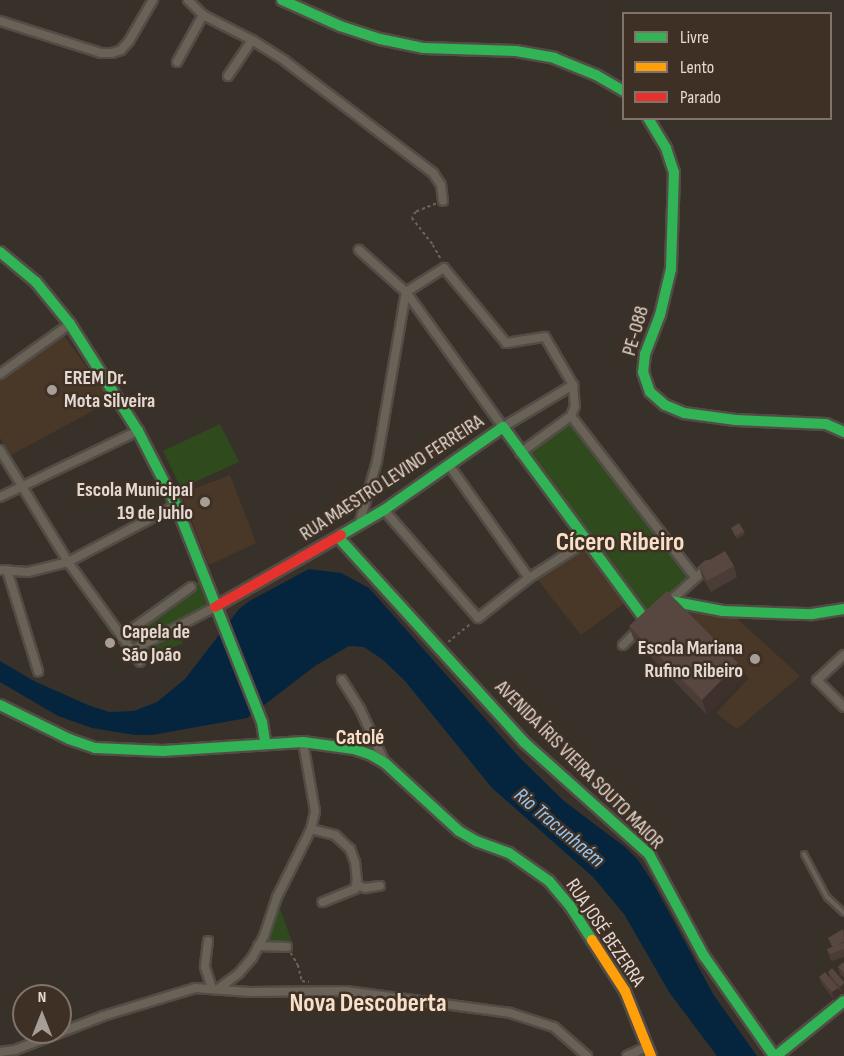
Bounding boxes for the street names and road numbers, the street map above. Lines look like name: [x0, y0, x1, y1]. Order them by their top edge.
street label: PE-088: [618, 303, 654, 359]
street label: RUA MAESTRO LEVINO FERREIRA: [296, 410, 488, 546]
street label: AVENIDA ÍRIS VIEIRA SOUTO MAIOR: [490, 676, 668, 854]
street label: RUA JOSÉ BEZERRA: [560, 874, 650, 992]

